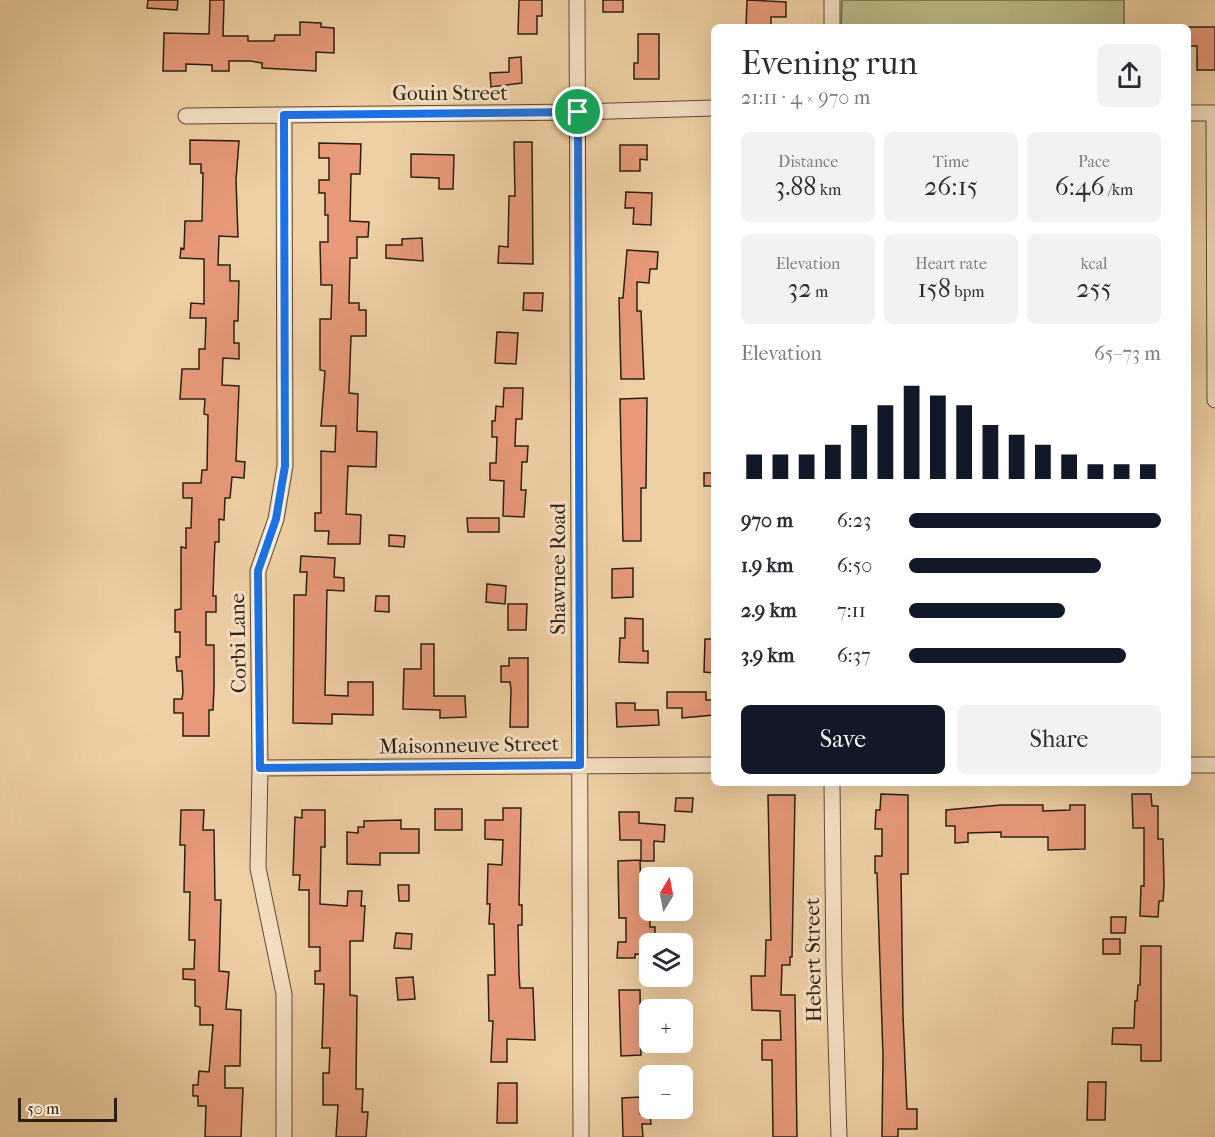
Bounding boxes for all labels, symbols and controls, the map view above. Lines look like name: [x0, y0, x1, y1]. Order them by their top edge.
text: Evening run: [741, 44, 918, 83]
button: share: [1098, 44, 1161, 107]
street label: Gouin Street: [392, 81, 508, 105]
pin: [552, 86, 603, 137]
text: 21:11 · 4 × 970 m: [741, 86, 870, 109]
icon: arrive: [561, 95, 594, 128]
text: Distance: [778, 152, 838, 171]
text: Time: [933, 152, 969, 171]
text: Pace: [1078, 152, 1110, 171]
text: 3.88: [775, 171, 816, 202]
text: 26:15: [924, 171, 978, 202]
text: 6:46: [1055, 171, 1104, 202]
text: km: [816, 180, 841, 199]
text: /km: [1104, 180, 1133, 199]
text: Elevation: [776, 254, 840, 273]
text: Heart rate: [915, 254, 987, 273]
text: kcal: [1081, 254, 1107, 273]
text: 32: [788, 273, 812, 304]
text: 158: [917, 273, 951, 304]
text: 255: [1076, 273, 1112, 304]
text: m: [812, 282, 828, 301]
text: bpm: [951, 282, 985, 301]
text: Elevation: [741, 342, 822, 365]
text: 65–73 m: [1094, 342, 1161, 365]
street label: Shawnee Road: [546, 503, 570, 635]
text: 970 m: [741, 509, 793, 532]
text: 6:23: [837, 509, 871, 532]
text: 1.9 km: [741, 554, 793, 577]
text: 6:50: [837, 554, 872, 577]
street label: Corbi Lane: [225, 593, 251, 693]
text: 2.9 km: [741, 599, 797, 622]
text: 7:11: [837, 599, 866, 622]
text: 3.9 km: [741, 644, 795, 667]
text: 6:37: [837, 644, 871, 667]
button: Save: [741, 705, 945, 774]
button: Share: [957, 705, 1161, 774]
street label: Maisonneuve Street: [379, 731, 560, 759]
north arrow: [639, 867, 693, 921]
map controls: [639, 867, 693, 1119]
street label: Hebert Street: [800, 897, 826, 1023]
button: layers: [639, 933, 693, 987]
button: +: [639, 999, 693, 1053]
button: −: [639, 1065, 693, 1119]
scale bar: [18, 1095, 117, 1122]
text: 50 m: [27, 1099, 59, 1118]

